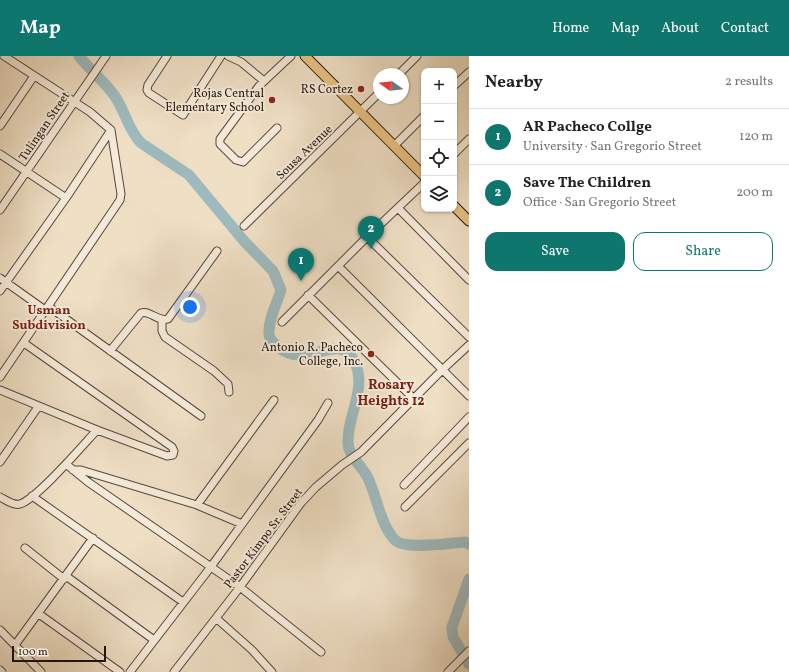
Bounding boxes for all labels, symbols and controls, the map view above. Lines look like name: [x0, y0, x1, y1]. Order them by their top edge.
text: Map: [20, 15, 61, 41]
text: Home: [552, 19, 589, 38]
text: Map: [611, 19, 639, 38]
text: About: [661, 19, 699, 38]
text: Contact: [721, 19, 769, 38]
north arrow: [373, 68, 409, 104]
map controls: [421, 68, 457, 212]
button: +: [421, 68, 457, 104]
text: Nearby: [485, 71, 543, 94]
text: 2 results: [725, 73, 773, 91]
place label: RS Cortez: [301, 82, 353, 98]
marker: RS Cortez: [356, 84, 366, 94]
place label: Rojas Central Elementary School: [165, 86, 264, 116]
street label: Tulingan Street: [16, 89, 74, 164]
marker: Rojas Central Elementary School: [267, 95, 277, 105]
button: −: [421, 104, 457, 140]
text: AR Pacheco Collge: [523, 117, 652, 138]
street label: Sousa Avenue: [273, 122, 337, 184]
text: 1: [495, 128, 501, 146]
text: 120 m: [739, 128, 773, 146]
text: University · San Gregorio Street: [523, 138, 702, 156]
button: locate: [421, 140, 457, 176]
text: Save The Children: [523, 173, 651, 194]
button: layers: [421, 176, 457, 212]
text: 2: [495, 184, 501, 202]
text: 200 m: [736, 184, 773, 202]
text: Office · San Gregorio Street: [523, 194, 676, 212]
pin: 2: [358, 216, 384, 249]
button: Save: [485, 232, 625, 271]
button: Share: [633, 232, 773, 271]
pin: 1: [288, 248, 314, 281]
your location: [180, 297, 200, 317]
district label: Usman Subdivision: [12, 302, 86, 335]
place label: Antonio R. Pacheco College, Inc.: [261, 340, 363, 370]
marker: Antonio R. Pacheco College, Inc.: [366, 349, 376, 359]
district label: Rosary Heights 12: [357, 376, 425, 411]
street label: Pastor Kimpo Sr. Street: [221, 485, 307, 592]
scale bar: [12, 644, 106, 663]
text: 100 m: [18, 645, 48, 660]

